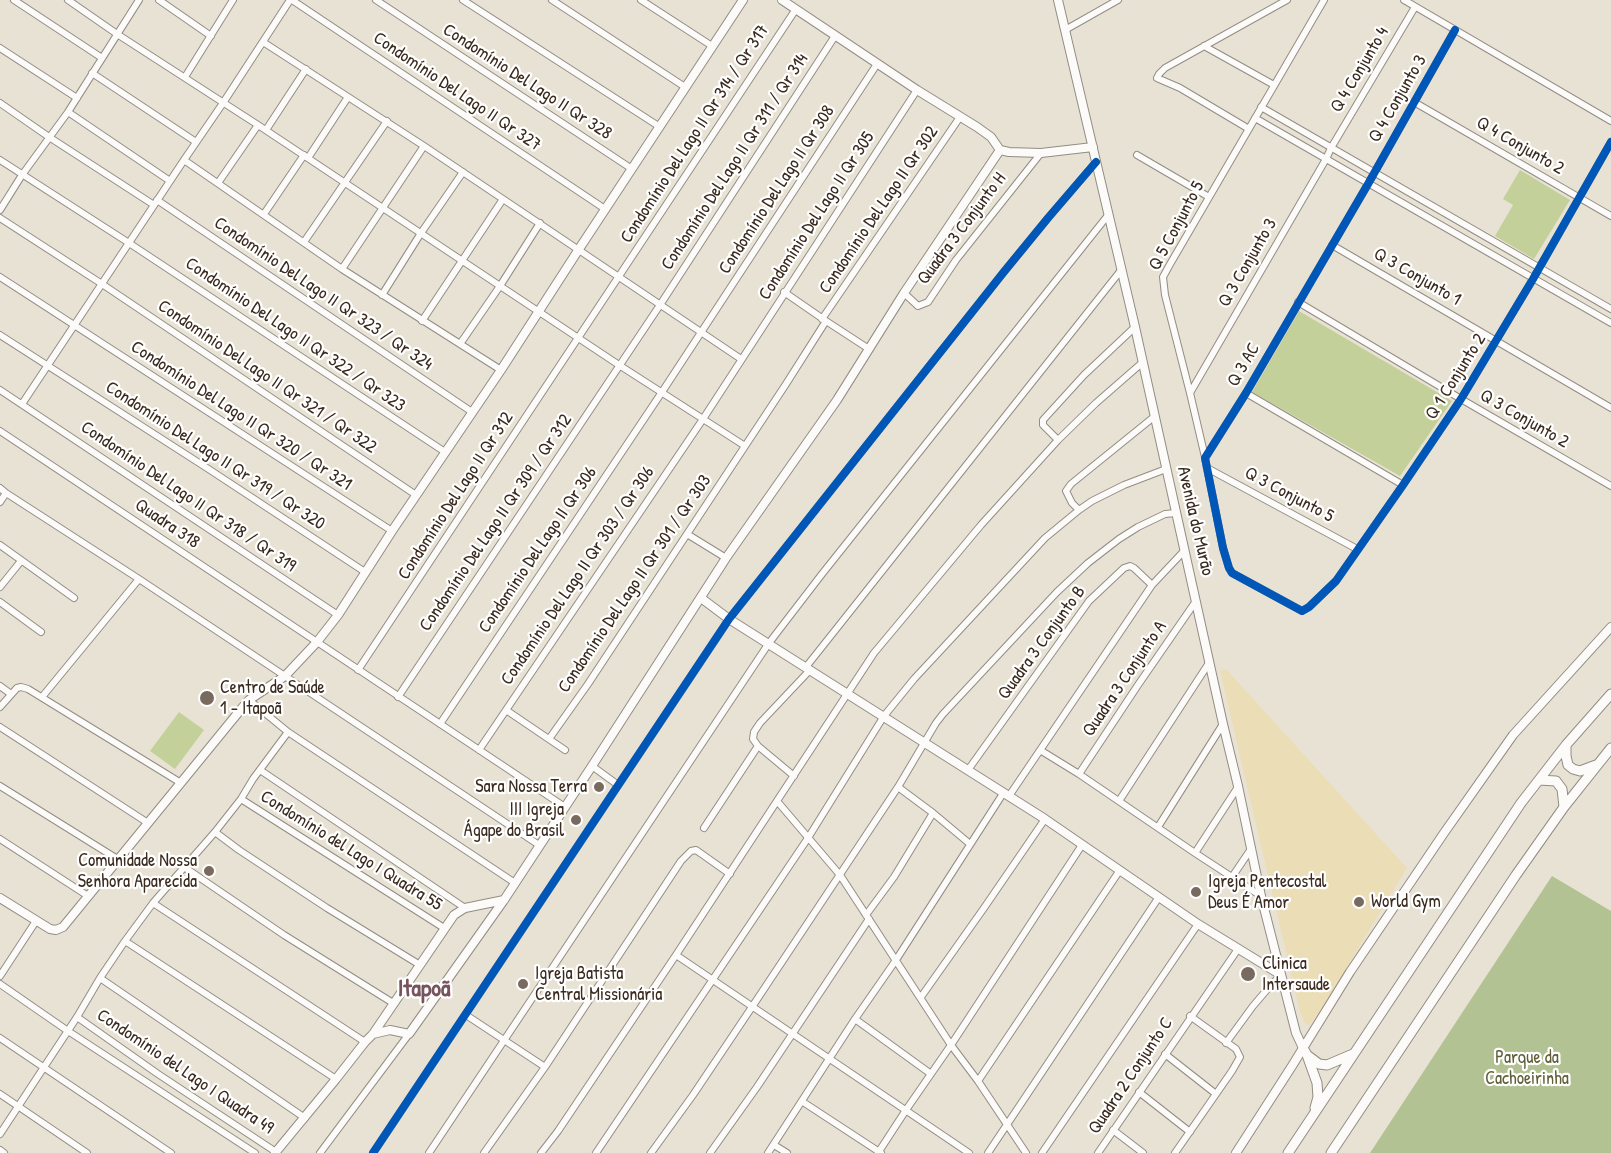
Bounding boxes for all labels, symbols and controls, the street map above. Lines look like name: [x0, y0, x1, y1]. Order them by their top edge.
street label: Condomínio Del Lago II Qr 328: [439, 19, 615, 145]
street label: Condomínio Del Lago II Qr 314 / Qr 317: [616, 21, 774, 247]
street label: Q 4 Conjunto 4: [1326, 23, 1394, 117]
street label: Condomínio Del Lago II Qr 327: [369, 28, 545, 156]
street label: Condomínio Del Lago II Qr 311 / Qr 314: [657, 50, 813, 274]
street label: Q 4 Conjunto 3: [1364, 51, 1432, 147]
street label: Condomínio Del Lago II Qr 308: [714, 102, 840, 278]
street label: Q 4 Conjunto 2: [1472, 112, 1568, 180]
street label: Condomínio Del Lago II Qr 302: [815, 122, 943, 298]
street label: Condomínio Del Lago II Qr 305: [754, 128, 880, 304]
street label: Quadra 3 Conjunto H: [913, 169, 1011, 289]
street label: Q 5 Conjunto 5: [1145, 178, 1209, 274]
street label: Condomínio Del Lago II Qr 323 / Qr 324: [210, 213, 436, 375]
street label: Q 3 Conjunto 3: [1214, 215, 1282, 311]
street label: Q 3 Conjunto 1: [1370, 243, 1464, 311]
street label: Condomínio Del Lago II Qr 322 / Qr 323: [181, 253, 409, 417]
street label: Condomínio Del Lago II Qr 321 / Qr 322: [153, 296, 381, 458]
street label: Q 1 Conjunto 2: [1421, 330, 1491, 424]
street label: Condomínio Del Lago II Qr 320 / Qr 321: [127, 336, 355, 496]
street label: Q 3 AC: [1223, 339, 1265, 391]
street label: Condomínio Del Lago II Qr 319 / Qr 320: [101, 377, 329, 535]
street label: Q 3 Conjunto 2: [1476, 385, 1572, 453]
street label: Condomínio Del Lago II Qr 312: [394, 408, 518, 584]
street label: Condomínio Del Lago II Qr 309 / Qr 312: [415, 410, 577, 636]
street label: Condomínio Del Lago II Qr 318 / Qr 319: [76, 417, 300, 577]
street label: Q 3 Conjunto 5: [1241, 462, 1337, 528]
street label: Condomínio Del Lago II Qr 306: [474, 463, 602, 637]
street label: Condomínio Del Lago II Qr 303 / Qr 306: [497, 463, 659, 689]
street label: Avenida do Murão: [1172, 464, 1218, 578]
street label: Condomínio Del Lago II Qr 301 / Qr 303: [554, 471, 716, 697]
street label: Quadra 318: [130, 494, 204, 554]
street label: Quadra 3 Conjunto B: [994, 582, 1090, 704]
street label: Quadra 3 Conjunto A: [1078, 617, 1172, 741]
place label: Centro de Saúde 1 - Itapoã: [220, 677, 325, 720]
marker: Centro de Saúde 1 - Itapoã: [198, 689, 216, 707]
place label: Sara Nossa Terra: [475, 776, 587, 798]
marker: Sara Nossa Terra: [592, 780, 606, 794]
street label: Condomínio del Lago I Quadra 55: [256, 786, 446, 916]
place label: III Igreja Ágape do Brasil: [464, 799, 564, 842]
marker: III Igreja Ágape do Brasil: [569, 813, 583, 827]
place label: Comunidade Nossa Senhora Aparecida: [78, 850, 197, 892]
marker: Comunidade Nossa Senhora Aparecida: [202, 864, 216, 878]
place label: Igreja Pentecostal Deus É Amor: [1208, 871, 1326, 914]
marker: Igreja Pentecostal Deus É Amor: [1189, 885, 1203, 899]
place label: World Gym: [1371, 891, 1441, 913]
marker: World Gym: [1352, 895, 1366, 909]
place label: Clinica Intersaude: [1262, 953, 1330, 996]
place label: Igreja Batista Central Missionária: [535, 963, 662, 1006]
marker: Clinica Intersaude: [1239, 965, 1257, 983]
district label: Itapoã: [398, 976, 450, 1004]
marker: Igreja Batista Central Missionária: [516, 977, 530, 991]
street label: Condomínio del Lago I Quadra 49: [93, 1005, 277, 1139]
street label: Quadra 2 Conjunto C: [1084, 1014, 1178, 1138]
park label: Parque da Cachoeirinha: [1485, 1047, 1569, 1090]

